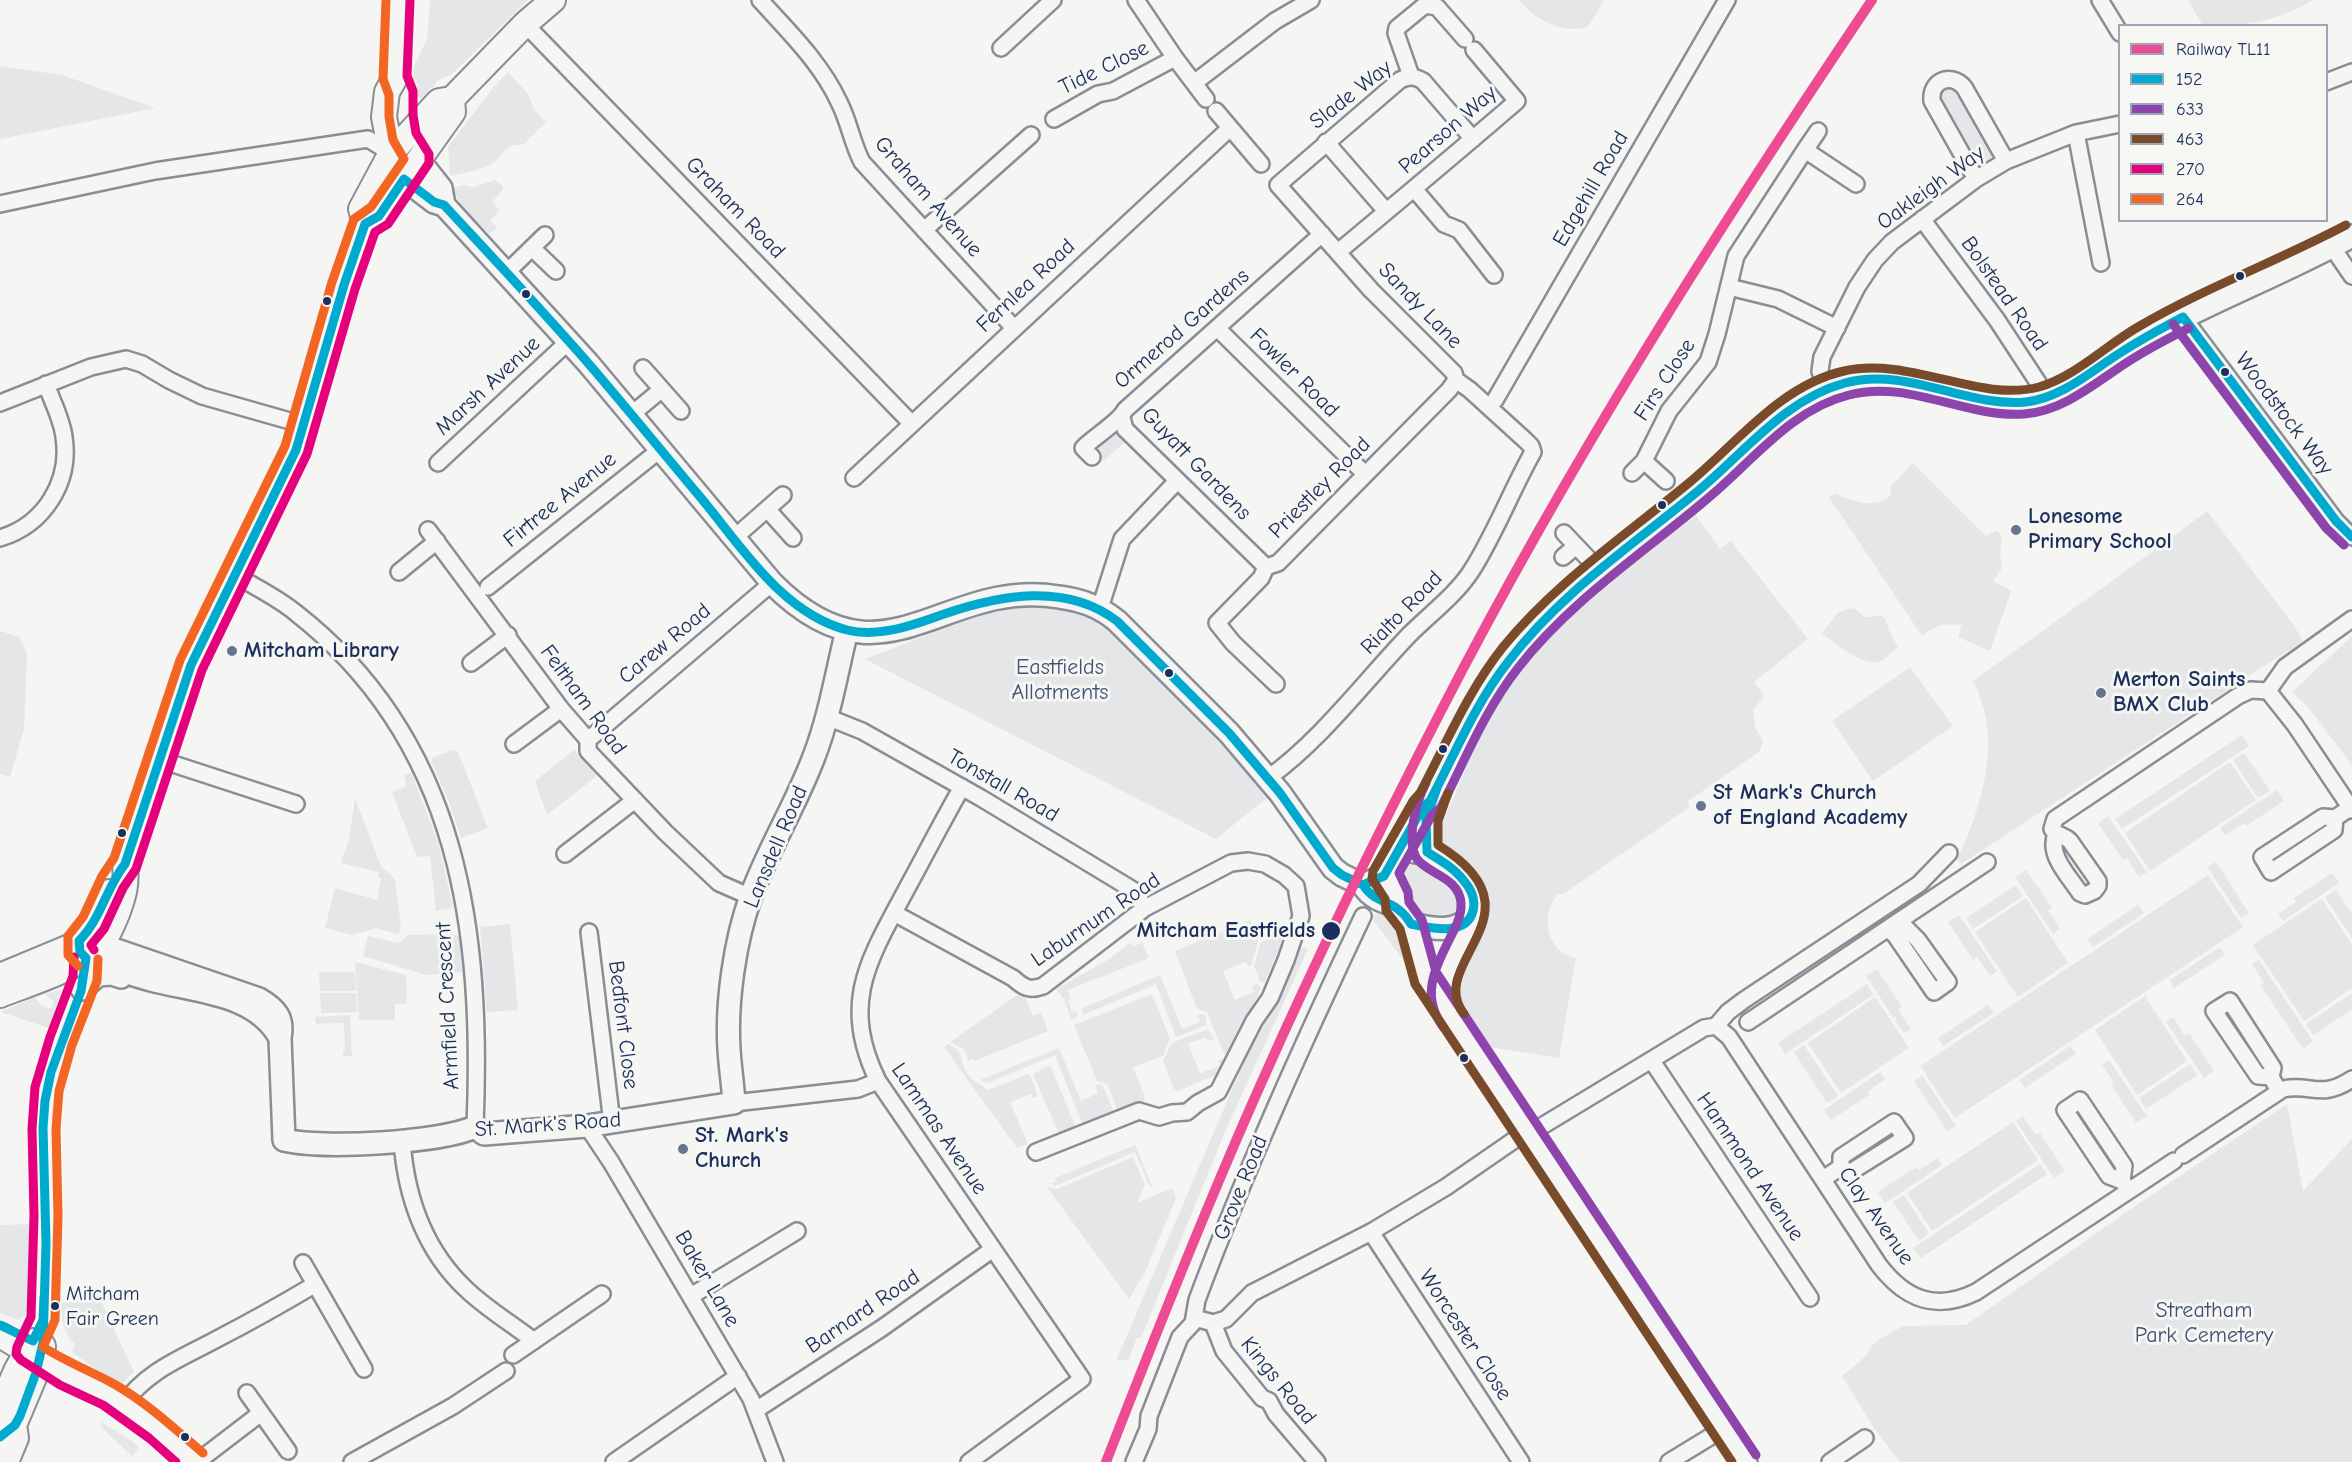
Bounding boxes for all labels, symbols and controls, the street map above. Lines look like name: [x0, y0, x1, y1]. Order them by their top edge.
legend: [2118, 24, 2328, 222]
street label: Tide Close: [1055, 35, 1153, 101]
text: Railway TL11: [2176, 39, 2270, 60]
street label: Slade Way: [1305, 55, 1397, 135]
text: 152: [2176, 69, 2202, 90]
street label: Pearson Way: [1393, 80, 1503, 180]
text: 633: [2176, 99, 2204, 120]
street label: Edgehill Road: [1547, 127, 1635, 251]
text: 463: [2176, 129, 2204, 150]
street label: Graham Avenue: [868, 131, 988, 263]
street label: Oakleigh Way: [1872, 140, 1990, 236]
street label: Graham Road: [680, 151, 790, 265]
text: 270: [2176, 159, 2205, 180]
text: 264: [2176, 189, 2204, 210]
street label: Bolstead Road: [1955, 232, 2053, 356]
street label: Fernlea Road: [971, 234, 1081, 338]
street label: Sandy Lane: [1372, 257, 1468, 355]
street label: Ormerod Gardens: [1109, 263, 1255, 395]
unlabelled marker: [2234, 270, 2246, 282]
unlabelled marker: [520, 288, 532, 300]
unlabelled marker: [321, 295, 333, 307]
street label: Fowler Road: [1244, 323, 1344, 423]
street label: Marsh Avenue: [430, 331, 546, 441]
street label: Firs Close: [1629, 334, 1701, 426]
street label: Woodstock Way: [2229, 347, 2339, 481]
unlabelled marker: [2219, 366, 2231, 378]
street label: Guyatt Gardens: [1135, 402, 1257, 526]
street label: Priestley Road: [1264, 432, 1376, 544]
street label: Firtree Avenue: [498, 447, 622, 553]
unlabelled marker: [1656, 499, 1668, 511]
place label: Lonesome Primary School: [2028, 504, 2172, 556]
marker: Lonesome Primary School: [2009, 523, 2023, 537]
street label: Rialto Road: [1356, 566, 1448, 660]
street label: Carew Road: [614, 598, 716, 690]
place label: Mitcham Library: [244, 638, 399, 664]
street label: Feltham Road: [534, 640, 632, 760]
marker: Mitcham Library: [225, 644, 239, 658]
park label: Eastfields Allotments: [1012, 655, 1108, 706]
unlabelled marker: [1163, 667, 1175, 679]
place label: Merton Saints BMX Club: [2113, 667, 2245, 718]
marker: Merton Saints BMX Club: [2094, 686, 2108, 700]
unlabelled marker: [1437, 743, 1449, 755]
street label: Tonstall Road: [943, 744, 1063, 828]
place label: St Mark's Church of England Academy: [1713, 780, 1907, 831]
street label: Lansdell Road: [738, 782, 814, 912]
marker: St Mark's Church of England Academy: [1694, 799, 1708, 813]
unlabelled marker: [116, 827, 128, 839]
street label: Laburnum Road: [1026, 867, 1166, 973]
place label: Mitcham Eastfields: [1137, 918, 1315, 944]
marker: Mitcham Eastfields: [1320, 920, 1342, 942]
street label: Armfield Crescent: [430, 922, 466, 1090]
street label: Bedfont Close: [602, 959, 644, 1091]
unlabelled marker: [1458, 1052, 1470, 1064]
street label: Lammas Avenue: [885, 1058, 993, 1200]
street label: Hammond Avenue: [1691, 1088, 1809, 1246]
street label: St. Mark's Road: [474, 1107, 622, 1143]
place label: St. Mark's Church: [695, 1123, 788, 1174]
street label: Grove Road: [1208, 1132, 1274, 1244]
marker: St. Mark's Church: [676, 1142, 690, 1156]
street label: Clay Avenue: [1833, 1162, 1919, 1270]
street label: Baker Lane: [669, 1226, 745, 1332]
street label: Barnard Road: [801, 1264, 925, 1360]
street label: Worcester Close: [1413, 1264, 1517, 1406]
place label: Mitcham Fair Green: [66, 1282, 159, 1329]
park label: Streatham Park Cemetery: [2135, 1298, 2273, 1350]
marker: Mitcham Fair Green: [49, 1300, 61, 1312]
street label: Kings Road: [1235, 1332, 1321, 1430]
unlabelled marker: [179, 1431, 191, 1443]

